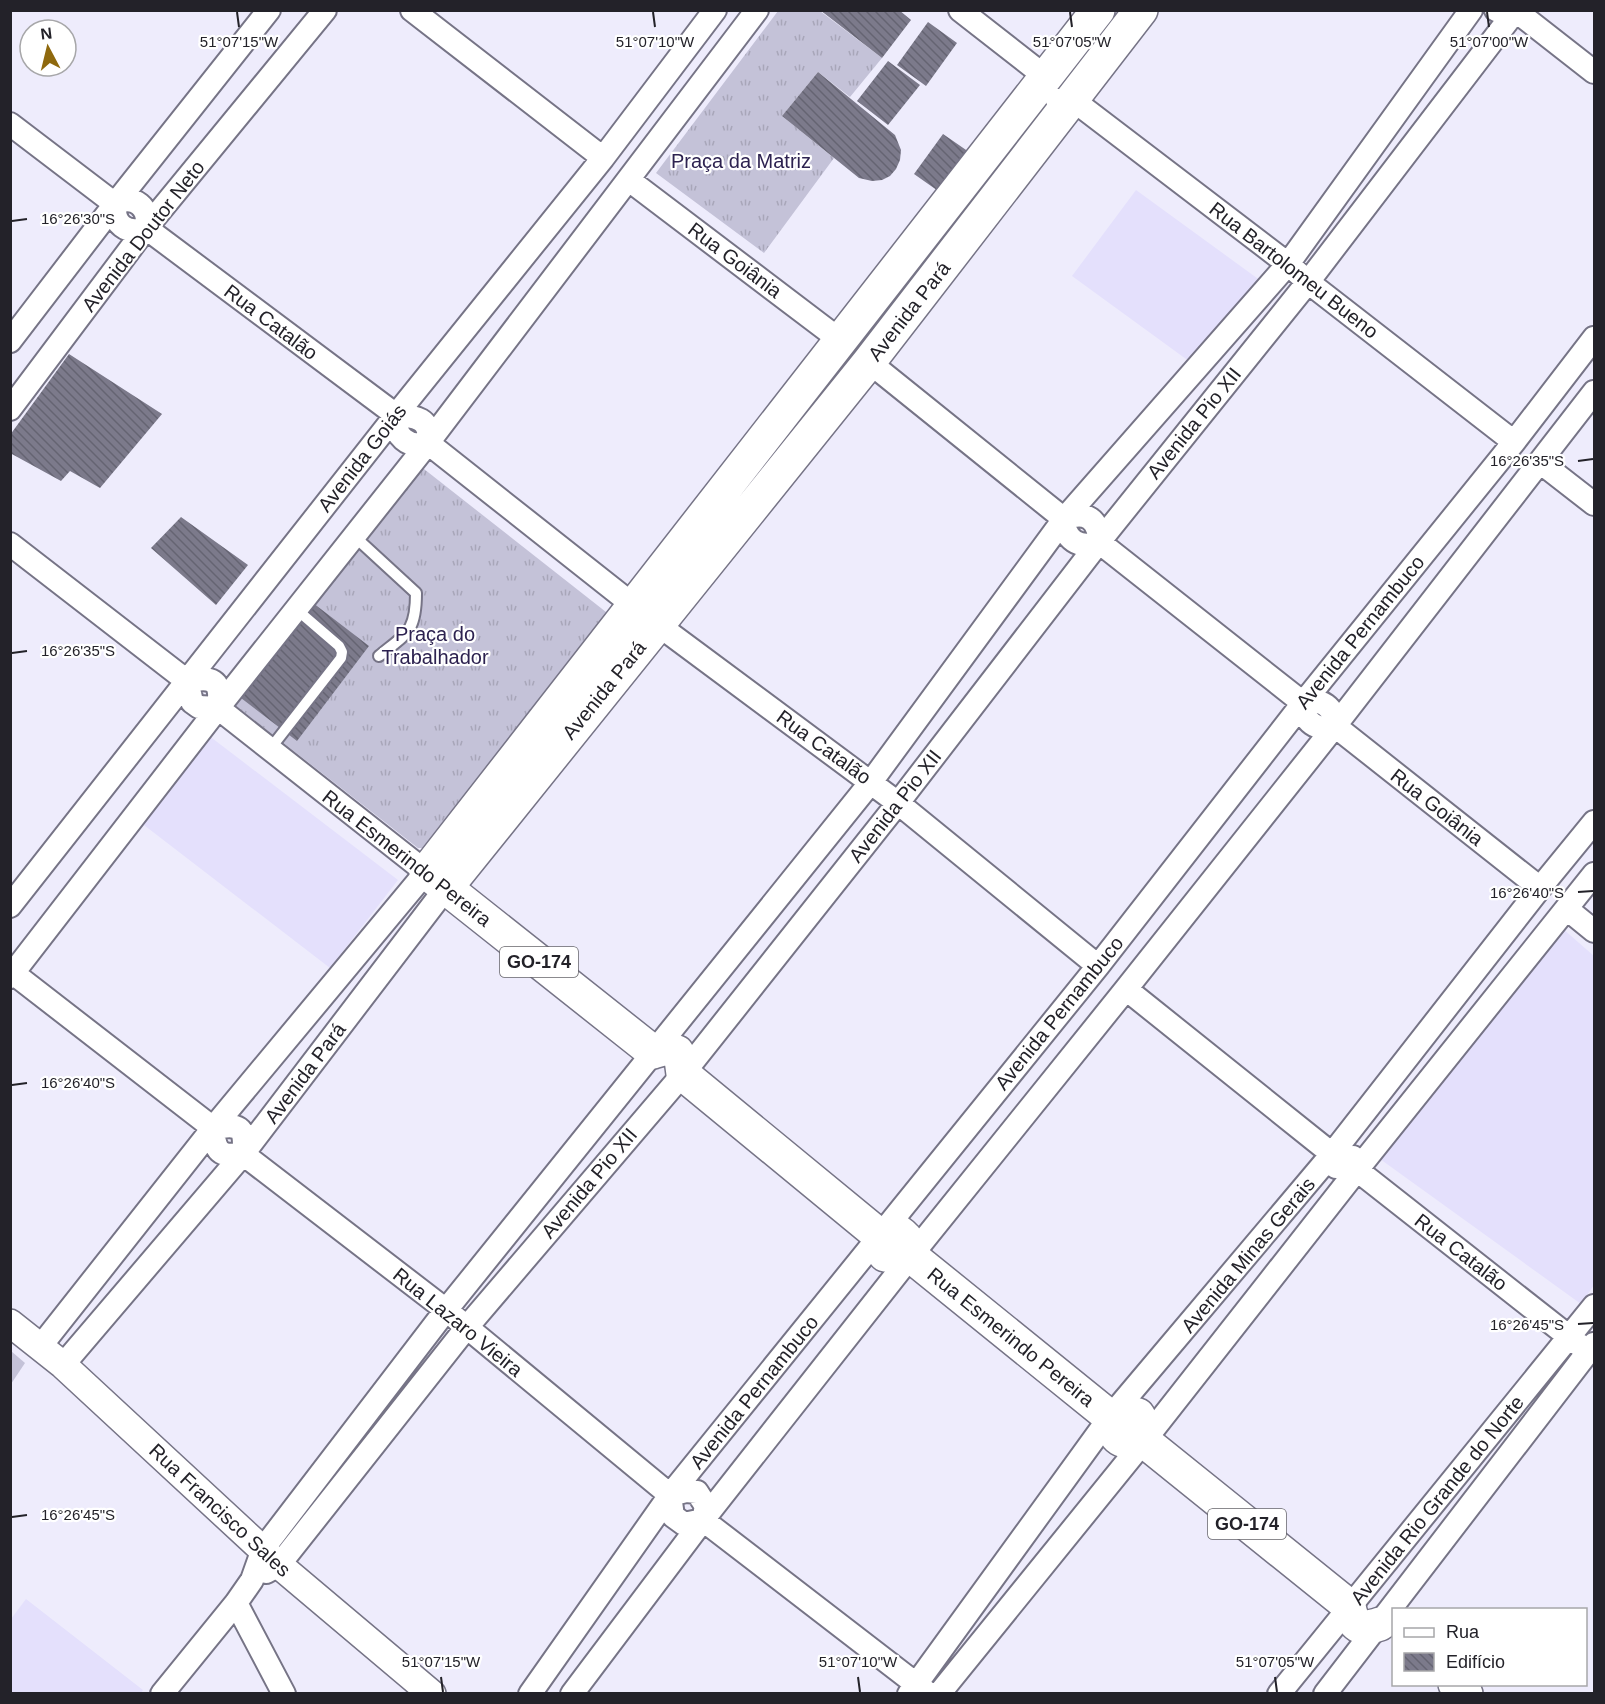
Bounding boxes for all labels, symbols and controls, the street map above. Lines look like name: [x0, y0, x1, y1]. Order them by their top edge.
north arrow: [18, 18, 78, 78]
text: N: [39, 24, 53, 43]
text: 51°07'15"W: [200, 33, 279, 50]
text: 51°07'10"W: [616, 33, 695, 50]
text: 51°07'05"W: [1033, 33, 1112, 50]
text: 51°07'00"W: [1450, 33, 1529, 50]
park label: Praça da Matriz: [671, 150, 811, 172]
street label: Avenida Doutor Neto: [77, 156, 209, 316]
street label: Rua Bartolomeu Bueno: [1205, 197, 1383, 343]
text: 16°26'30"S: [41, 210, 115, 227]
street label: Rua Goiânia: [684, 218, 787, 303]
street label: Avenida Pará: [863, 256, 955, 365]
street label: Rua Catalão: [220, 280, 322, 364]
street label: Avenida Pio XII: [1143, 363, 1245, 483]
street label: Avenida Goiás: [313, 400, 411, 516]
text: 16°26'35"S: [1490, 452, 1564, 469]
street label: Avenida Pernambuco: [1291, 551, 1429, 713]
park label: Praça do Trabalhador: [381, 623, 489, 668]
street label: Avenida Pará: [558, 636, 651, 743]
text: 16°26'35"S: [41, 642, 115, 659]
street label: Rua Catalão: [773, 705, 875, 789]
street label: Avenida Pio XII: [844, 745, 946, 867]
street label: Rua Goiânia: [1386, 764, 1488, 850]
street label: Rua Esmerindo Pereira: [318, 785, 496, 931]
text: 16°26'40"S: [1490, 884, 1564, 901]
street label: Avenida Pernambuco: [990, 932, 1128, 1094]
road number: GO-174: [500, 947, 578, 977]
street label: Avenida Pará: [260, 1018, 350, 1127]
text: 16°26'40"S: [41, 1074, 115, 1091]
street label: Avenida Pio XII: [537, 1124, 641, 1242]
street label: Avenida Minas Gerais: [1177, 1173, 1319, 1337]
street label: Rua Catalão: [1410, 1209, 1512, 1295]
street label: Rua Lazaro Vieira: [389, 1263, 528, 1381]
street label: Rua Esmerindo Pereira: [923, 1263, 1099, 1412]
street label: Avenida Pernambuco: [685, 1311, 823, 1473]
text: 16°26'45"S: [1490, 1316, 1564, 1333]
street label: Avenida Rio Grande do Norte: [1346, 1391, 1528, 1609]
street label: Rua Francisco Sales: [145, 1439, 295, 1581]
text: 16°26'45"S: [41, 1506, 115, 1523]
road number: GO-174: [1208, 1509, 1286, 1539]
legend: [1392, 1608, 1587, 1686]
text: Rua: [1446, 1622, 1480, 1642]
text: Edifício: [1446, 1652, 1505, 1672]
text: 51°07'15"W: [402, 1653, 481, 1670]
text: 51°07'10"W: [819, 1653, 898, 1670]
text: 51°07'05"W: [1236, 1653, 1315, 1670]

